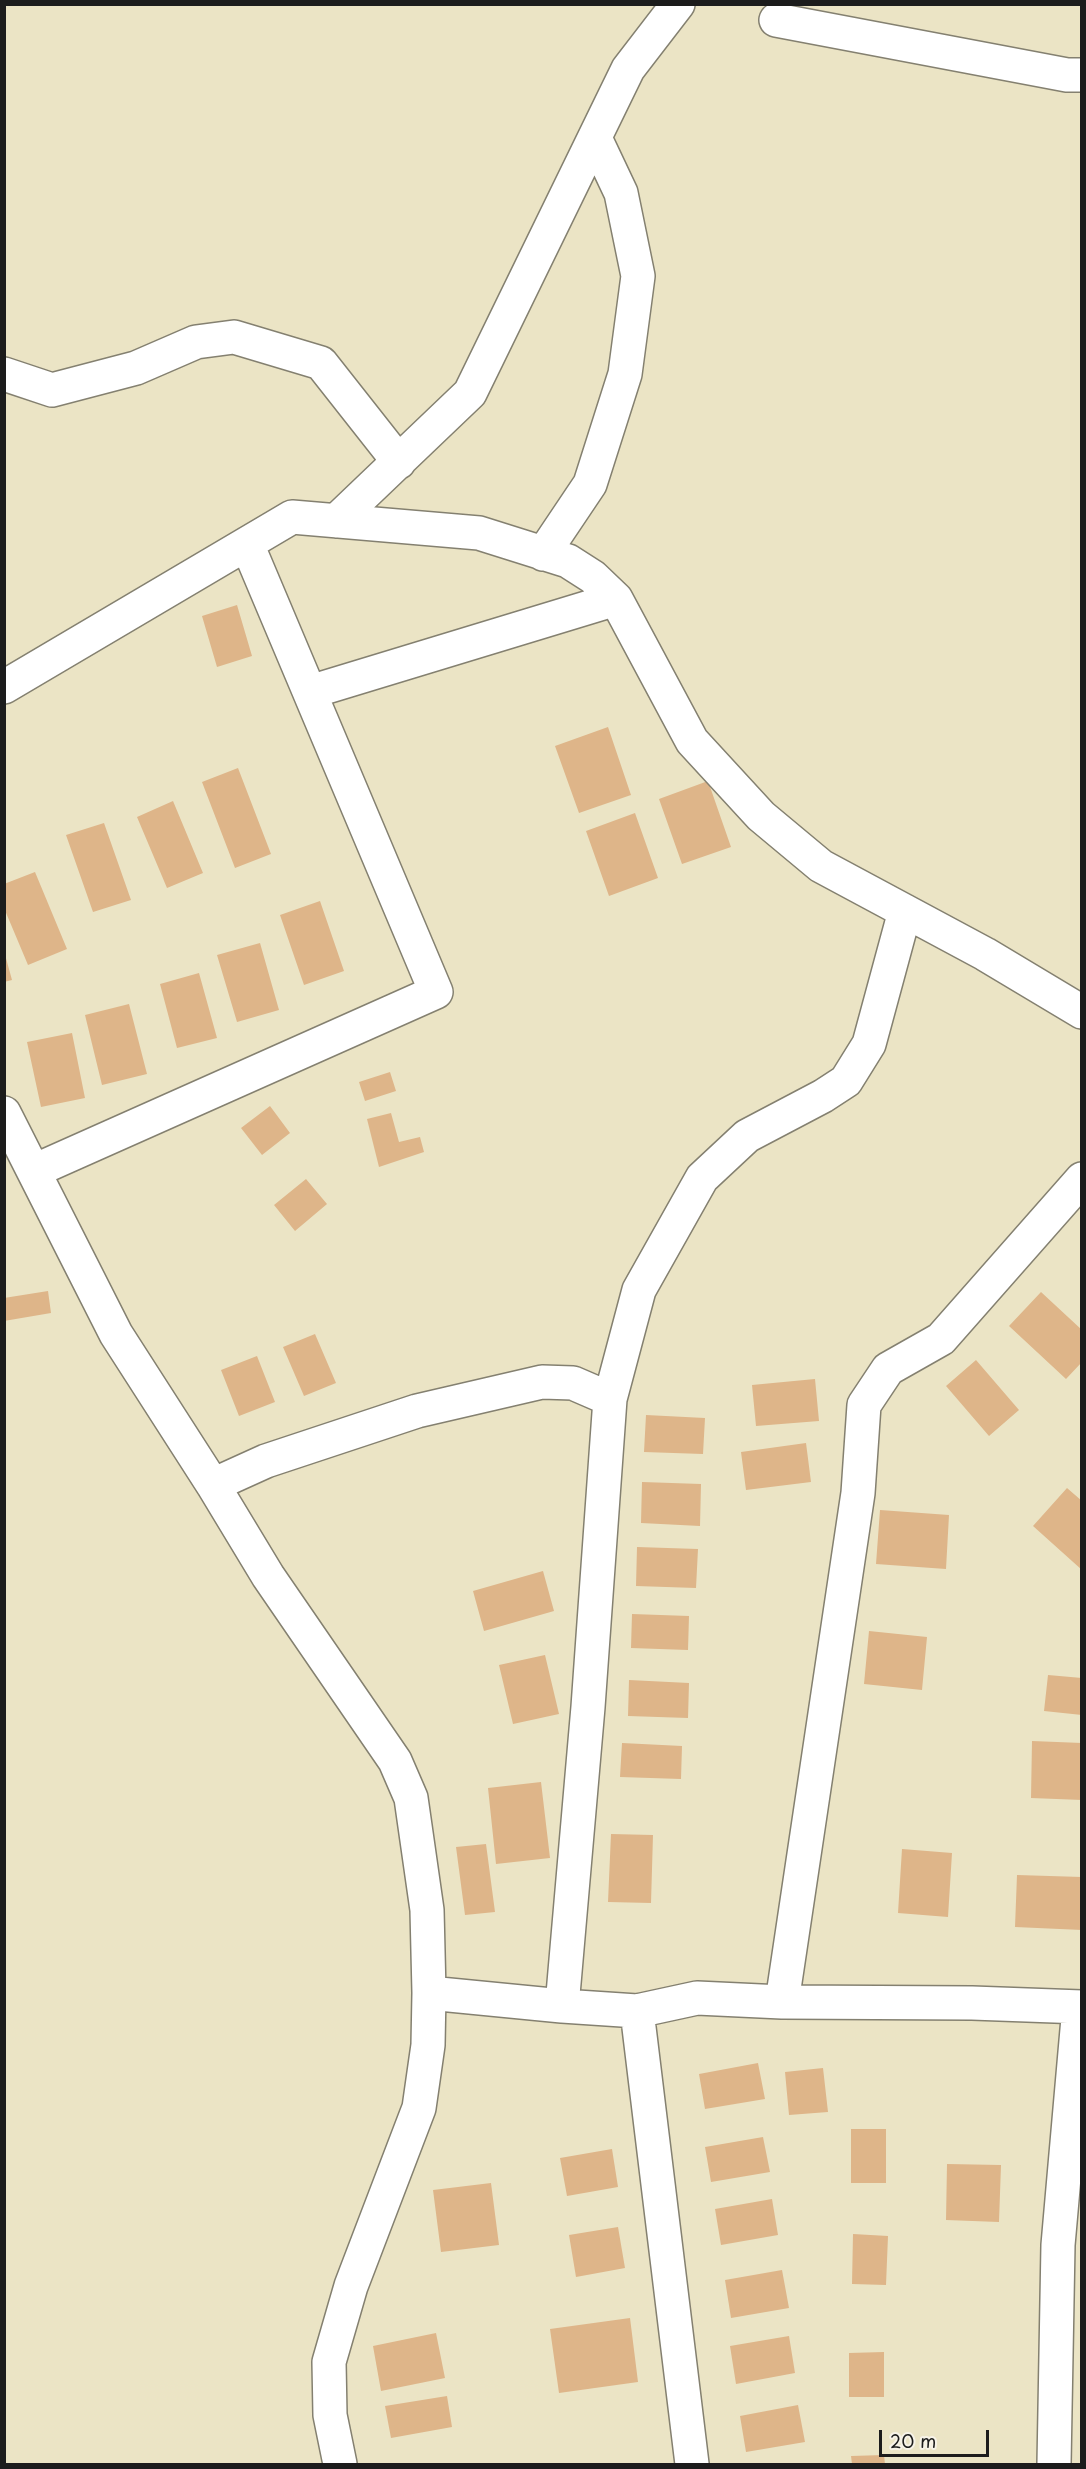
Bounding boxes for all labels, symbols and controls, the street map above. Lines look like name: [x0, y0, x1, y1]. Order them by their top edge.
scale bar: [882, 2418, 992, 2456]
text: 20 m: [890, 2427, 936, 2454]

